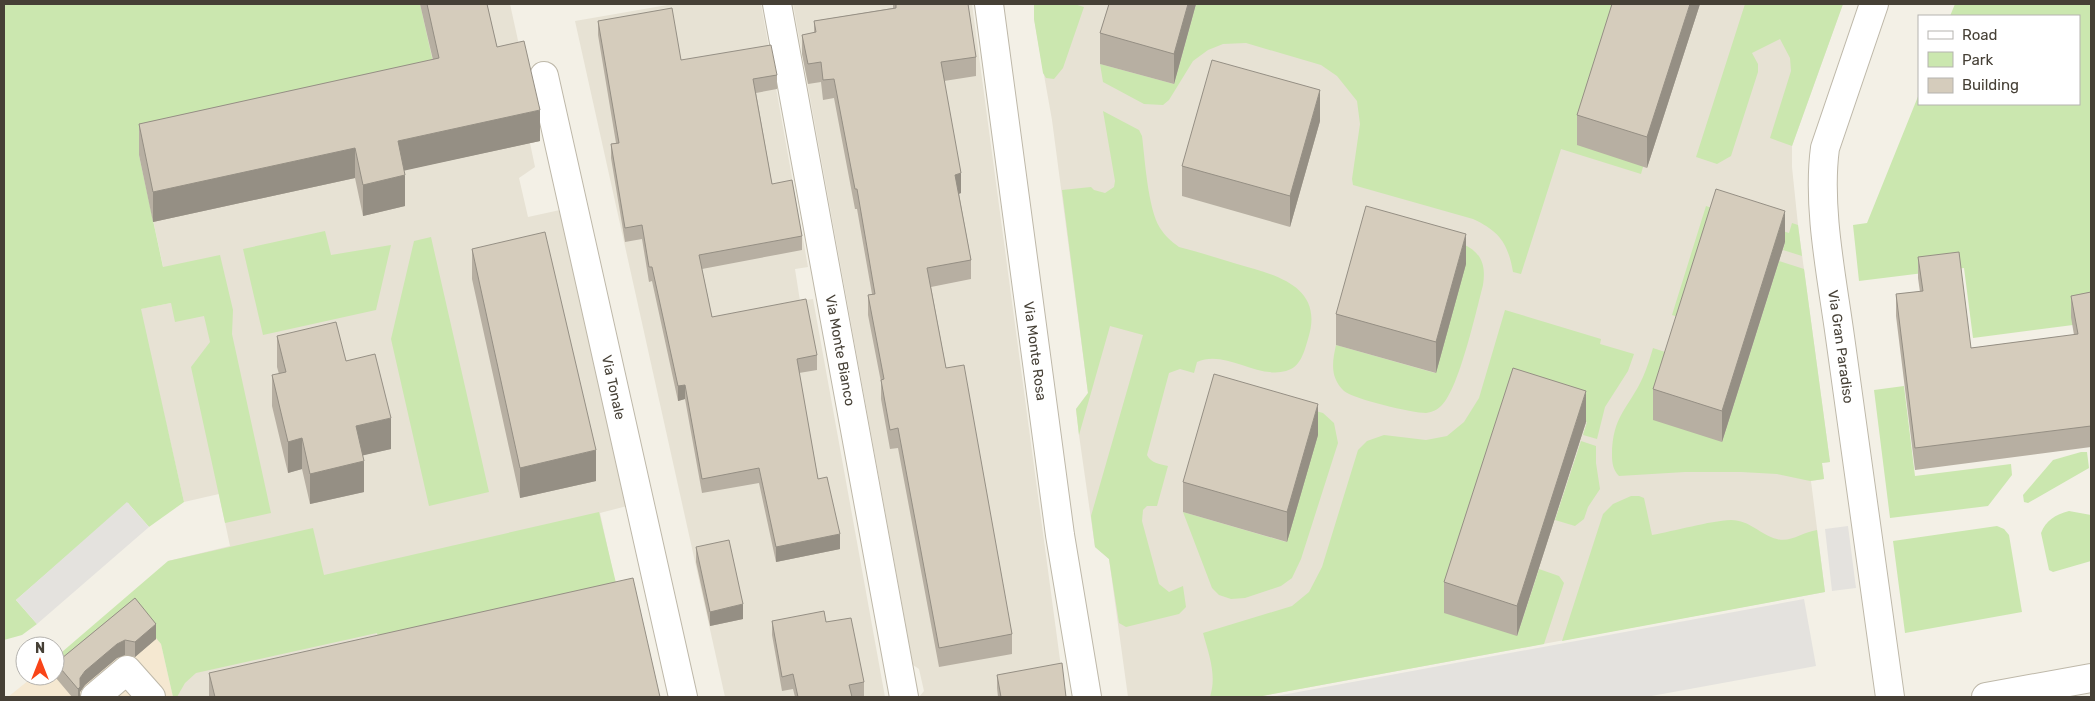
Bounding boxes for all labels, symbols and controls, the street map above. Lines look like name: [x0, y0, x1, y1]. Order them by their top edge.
legend: [1918, 15, 2080, 105]
text: Road: [1962, 26, 1998, 44]
text: Park: [1962, 51, 1993, 69]
text: Building: [1962, 76, 2019, 94]
street label: Via Gran Paradiso: [1825, 289, 1857, 405]
street label: Via Monte Bianco: [822, 293, 859, 407]
street label: Via Monte Rosa: [1020, 300, 1050, 402]
street label: Via Tonale: [598, 353, 629, 421]
north arrow: [15, 636, 65, 686]
text: N: [35, 640, 45, 657]

